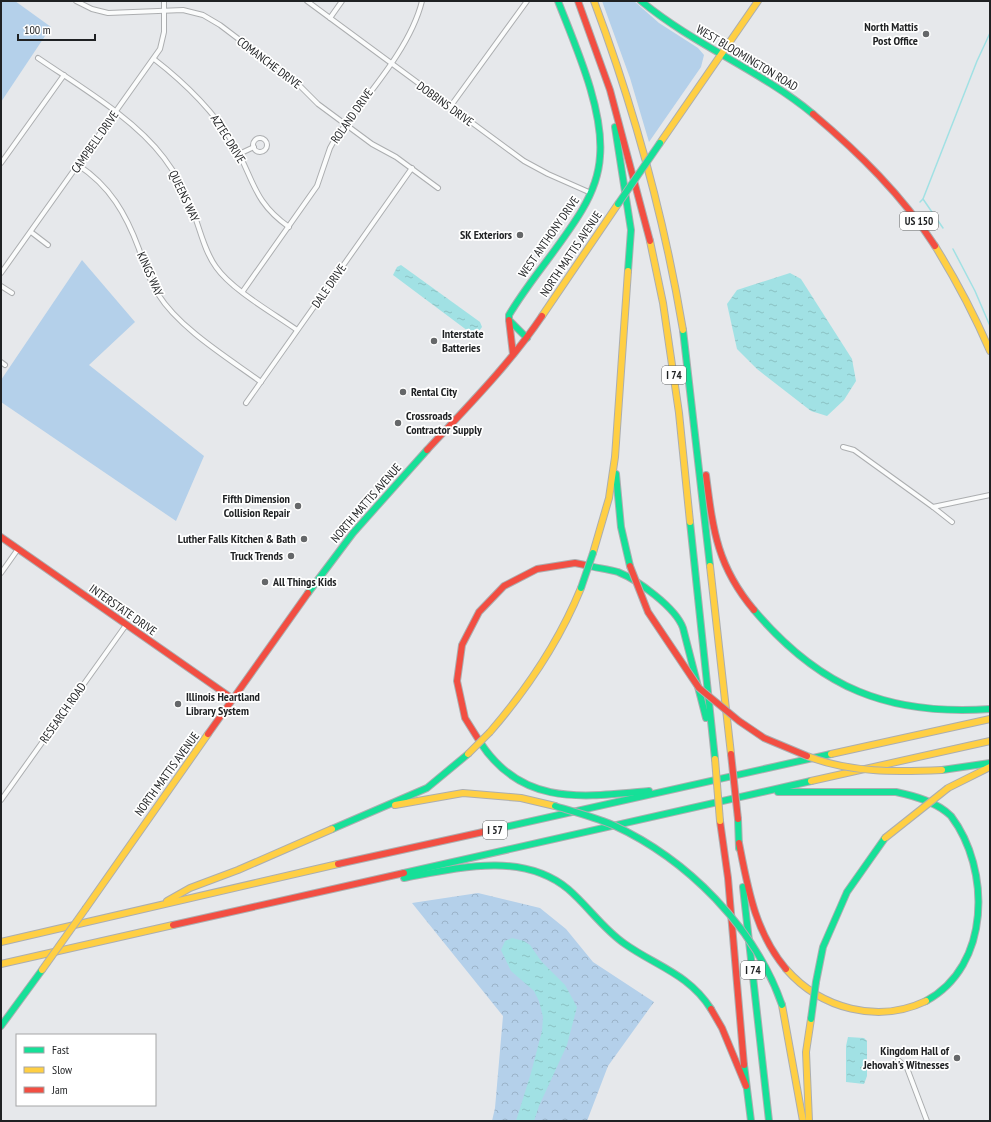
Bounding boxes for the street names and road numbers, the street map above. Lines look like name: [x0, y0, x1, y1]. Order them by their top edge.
street label: WEST BLOOMINGTON ROAD: [694, 21, 801, 94]
street label: COMANCHE DRIVE: [234, 34, 304, 92]
street label: DOBBINS DRIVE: [414, 78, 477, 129]
street label: ROLAND DRIVE: [327, 85, 376, 146]
street label: CAMPBELL DRIVE: [68, 108, 121, 176]
street label: AZTEC DRIVE: [208, 112, 249, 166]
street label: QUEENS WAY: [166, 168, 203, 224]
street label: WEST ANTHONY DRIVE: [515, 193, 582, 280]
street label: NORTH MATTIS AVENUE: [536, 208, 605, 299]
road number: US 150: [900, 212, 938, 230]
street label: KINGS WAY: [134, 249, 167, 299]
street label: DALE DRIVE: [308, 261, 349, 310]
road number: I 74: [662, 366, 686, 384]
street label: NORTH MATTIS AVENUE: [327, 460, 404, 545]
street label: INTERSTATE DRIVE: [87, 581, 160, 638]
street label: RESEARCH ROAD: [36, 680, 89, 746]
street label: NORTH MATTIS AVENUE: [131, 729, 202, 819]
road number: I 57: [483, 821, 507, 839]
road number: I 74: [741, 961, 765, 979]

